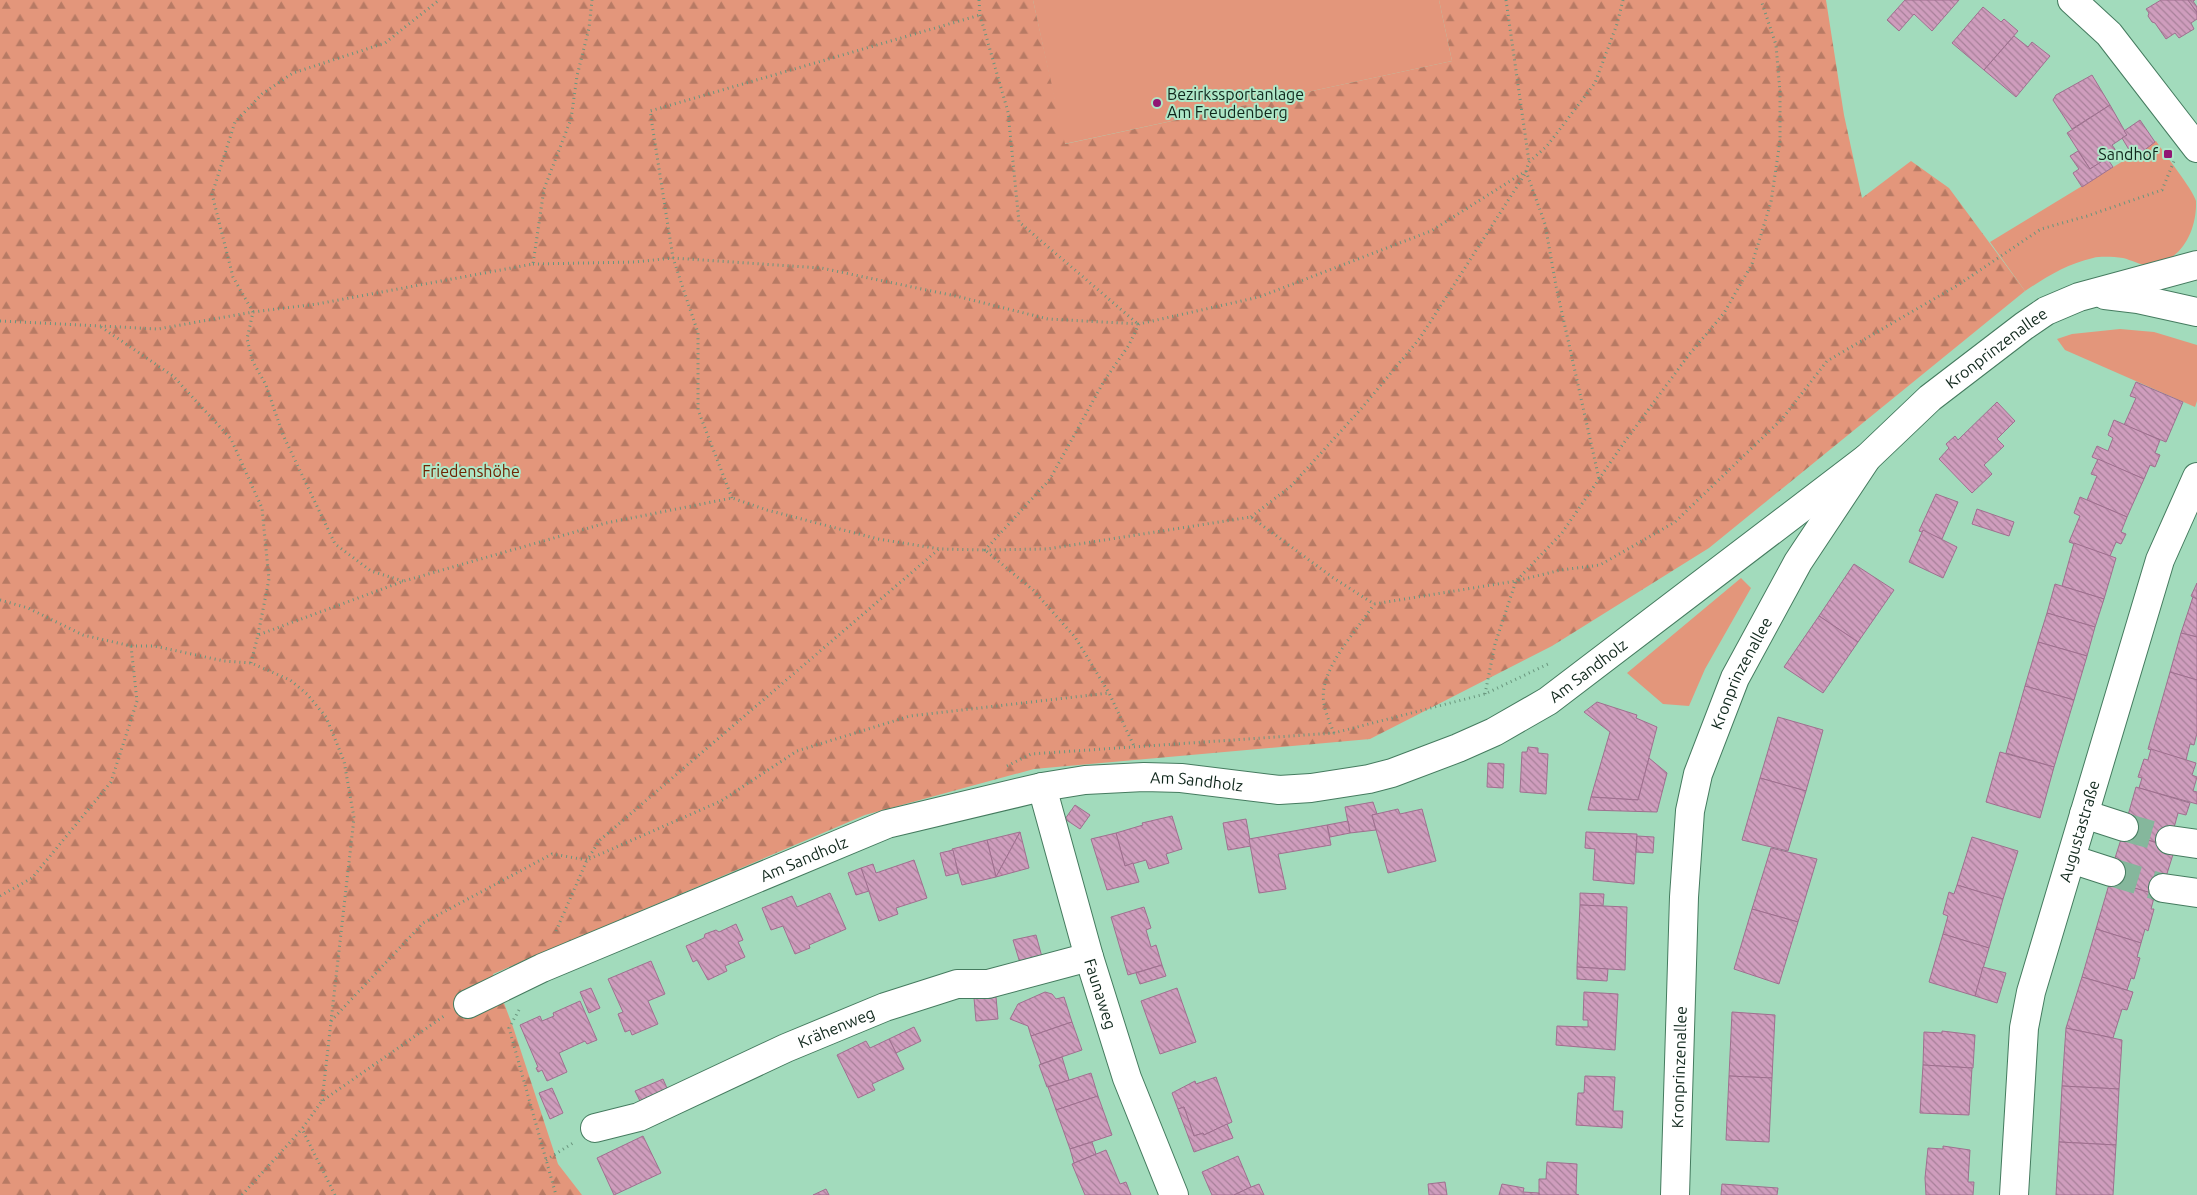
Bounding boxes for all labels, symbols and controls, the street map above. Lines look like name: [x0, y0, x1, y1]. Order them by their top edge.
place label: Bezirkssportanlage Am Freudenberg: [1167, 85, 1304, 121]
marker: Bezirkssportanlage Am Freudenberg: [1151, 97, 1163, 109]
place label: Sandhof: [2098, 145, 2159, 163]
marker: Sandhof: [2162, 148, 2174, 160]
street label: Kronprinzenallee: [1942, 304, 2050, 392]
park label: Friedenshöhe: [422, 462, 520, 480]
street label: Kronprinzenallee: [1707, 614, 1775, 732]
street label: Am Sandholz: [1546, 635, 1631, 706]
street label: Am Sandholz: [1150, 768, 1244, 795]
street label: Augustastraße: [2055, 778, 2103, 884]
street label: Am Sandholz: [757, 832, 850, 885]
street label: Faunaweg: [1081, 956, 1120, 1031]
street label: Krähenweg: [795, 1003, 877, 1051]
street label: Kronprinzenallee: [1668, 1006, 1690, 1128]

